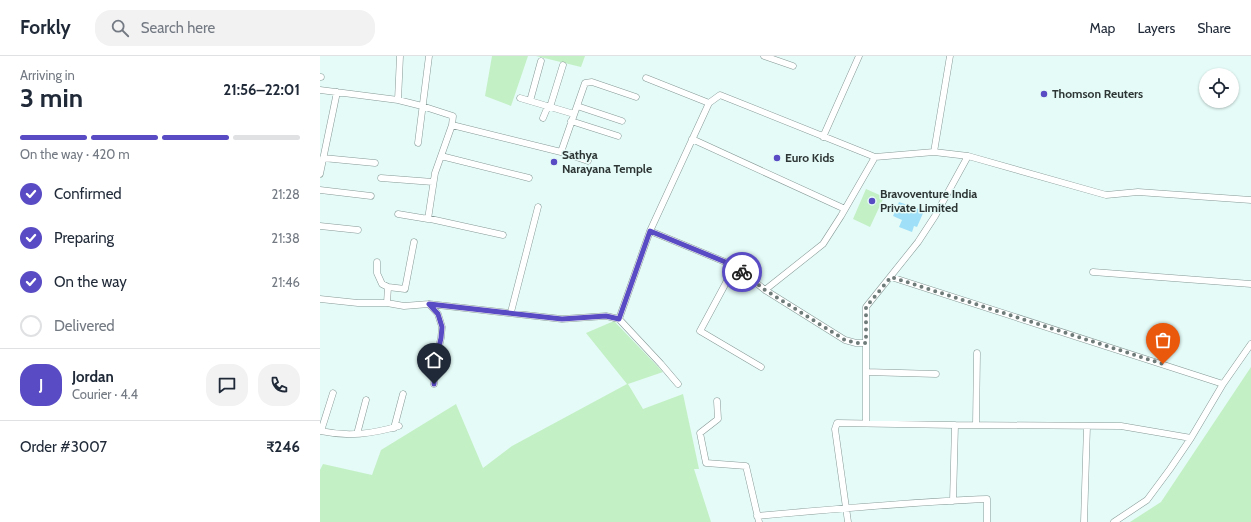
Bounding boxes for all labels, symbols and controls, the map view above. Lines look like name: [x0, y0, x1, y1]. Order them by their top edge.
search box: [95, 10, 375, 46]
text: Forkly: [20, 16, 71, 39]
icon: search: [109, 17, 131, 39]
text: Search here: [141, 19, 215, 37]
text: Map: [1090, 19, 1115, 37]
text: Layers: [1137, 19, 1175, 37]
text: Share: [1197, 19, 1231, 37]
text: Arriving in: [20, 67, 75, 83]
map controls: [1199, 68, 1239, 108]
button: locate: [1199, 68, 1239, 108]
text: 21:56–22:01: [223, 81, 300, 99]
text: 3 min: [20, 82, 83, 114]
place label: Thomson Reuters: [1052, 86, 1143, 101]
marker: Thomson Reuters: [1039, 89, 1049, 99]
text: On the way · 420 m: [20, 146, 130, 162]
place label: Sathya Narayana Temple: [562, 147, 652, 176]
place label: Euro Kids: [785, 150, 834, 165]
marker: Euro Kids: [772, 153, 782, 163]
marker: Sathya Narayana Temple: [549, 157, 559, 167]
icon: check: [20, 183, 42, 205]
text: Confirmed: [54, 185, 122, 203]
text: 21:28: [272, 186, 300, 202]
place label: Bravoventure India Private Limited: [880, 186, 977, 215]
marker: Bravoventure India Private Limited: [867, 196, 877, 206]
icon: check: [20, 227, 42, 249]
text: Preparing: [54, 229, 114, 247]
text: 21:38: [271, 230, 300, 246]
courier: [722, 252, 762, 292]
icon: bike: [731, 261, 753, 283]
icon: check: [20, 271, 42, 293]
text: On the way: [54, 273, 127, 291]
text: 21:46: [271, 274, 300, 290]
text: Delivered: [54, 317, 115, 335]
pin: [1146, 323, 1180, 364]
icon: bag: [1152, 329, 1174, 351]
pin: [417, 343, 451, 384]
icon: home: [423, 349, 445, 371]
button: chat: [206, 364, 248, 406]
button: phone: [258, 364, 300, 406]
text: Jordan: [72, 368, 114, 386]
text: J: [39, 376, 43, 394]
text: Courier · 4.4: [72, 386, 138, 402]
text: Order #3007: [20, 438, 107, 456]
text: ₹246: [266, 438, 300, 456]

